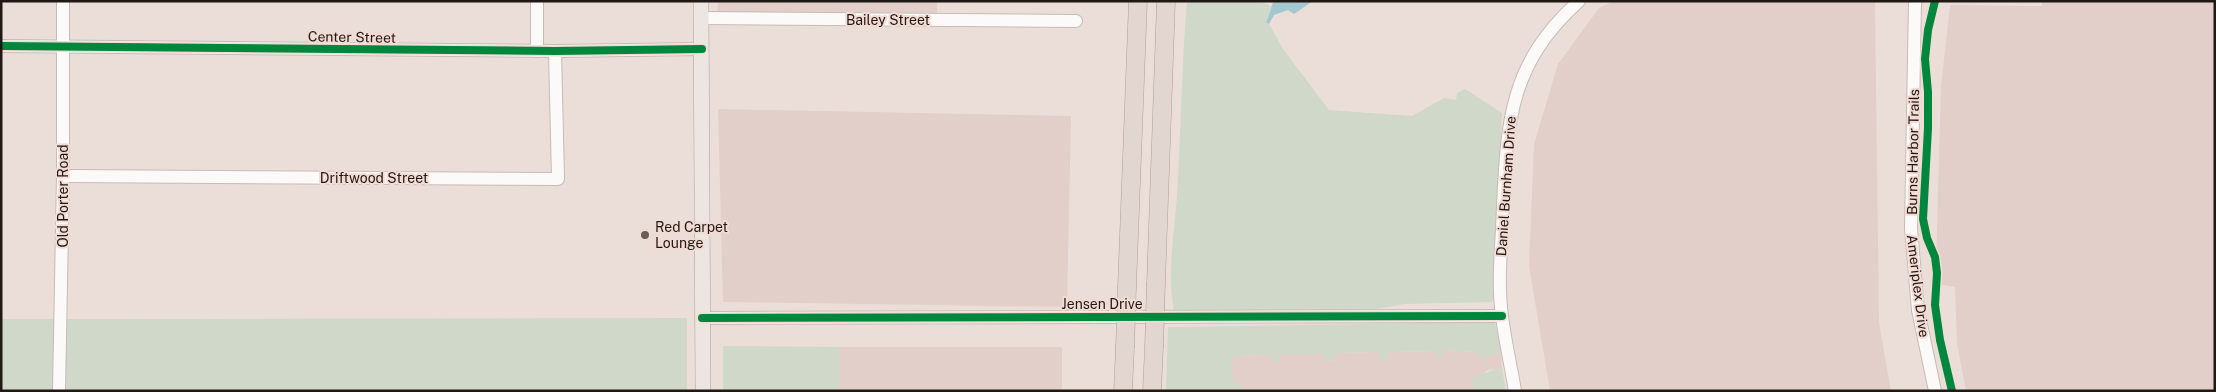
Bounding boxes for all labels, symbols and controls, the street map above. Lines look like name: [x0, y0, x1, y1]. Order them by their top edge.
street label: Bailey Street: [846, 12, 930, 28]
street label: Center Street: [308, 28, 396, 46]
street label: Burns Harbor Trails: [1904, 89, 1922, 215]
street label: Daniel Burnham Drive: [1493, 115, 1519, 257]
street label: Old Porter Road: [55, 144, 71, 248]
street label: Driftwood Street: [320, 170, 428, 186]
place label: Red Carpet Lounge: [655, 219, 728, 251]
marker: Red Carpet Lounge: [639, 229, 651, 241]
street label: Ameriplex Drive: [1904, 234, 1932, 338]
street label: Jensen Drive: [1061, 296, 1143, 312]

